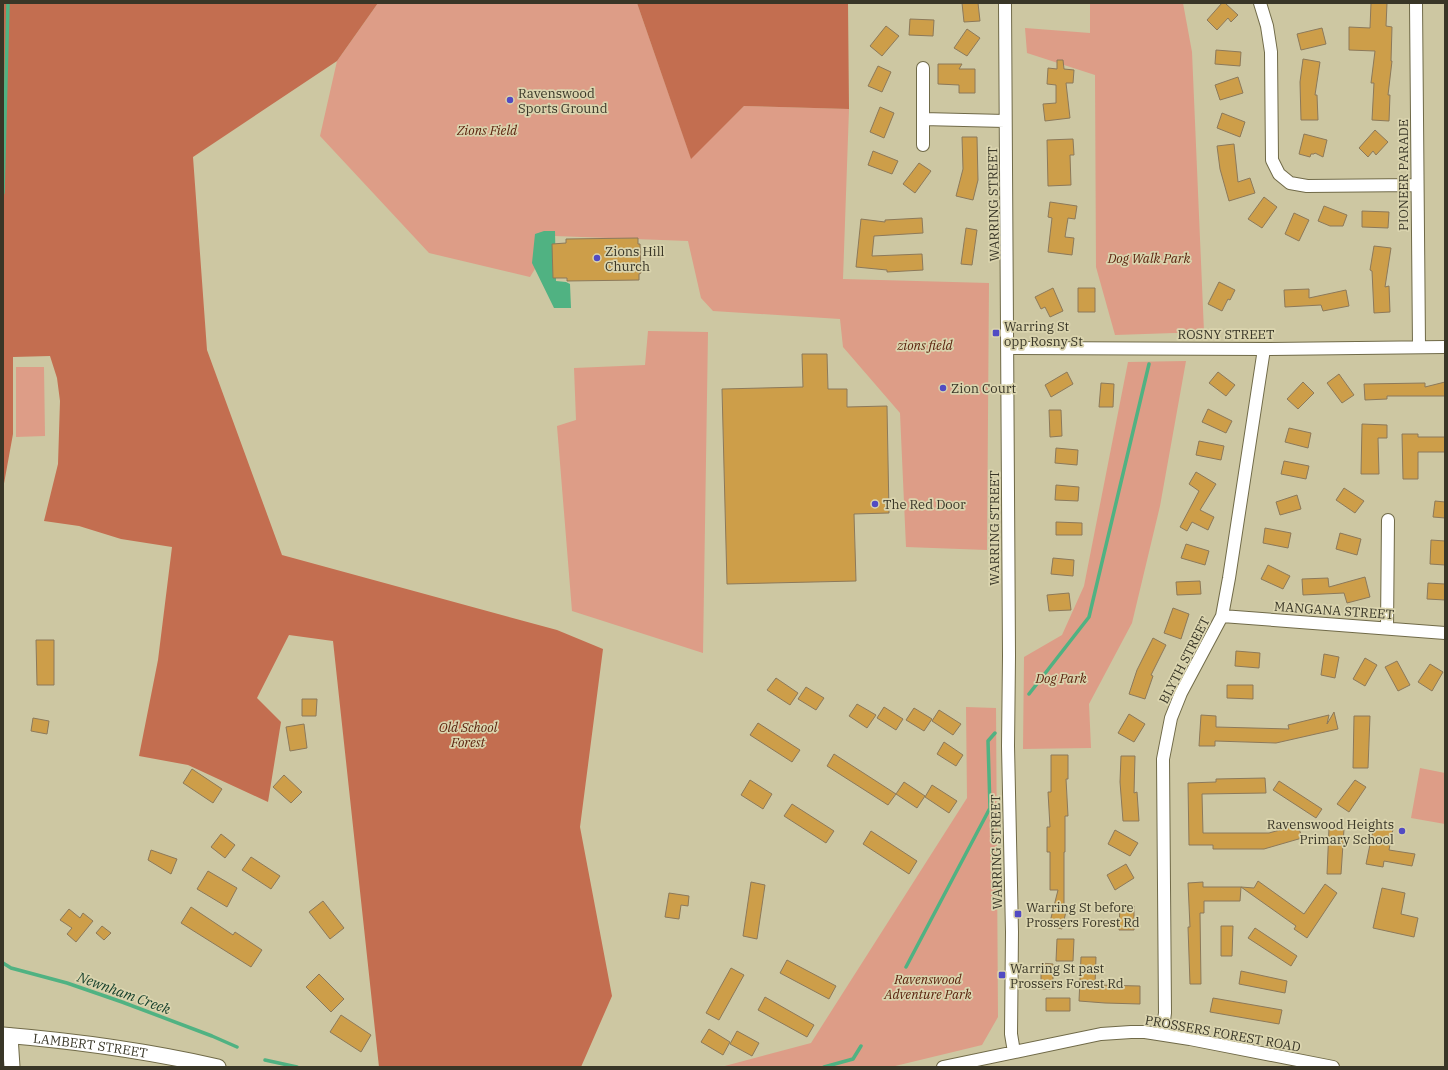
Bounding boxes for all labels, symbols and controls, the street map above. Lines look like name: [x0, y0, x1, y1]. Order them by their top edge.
place label: Ravenswood Sports Ground: [518, 85, 608, 117]
marker: Ravenswood Sports Ground: [505, 95, 515, 105]
street label: PIONEER PARADE: [1395, 119, 1412, 231]
park label: Zions Field: [456, 122, 518, 139]
street label: WARRING STREET: [984, 146, 1003, 262]
place label: Zions Hill Church: [605, 243, 665, 275]
park label: Dog Walk Park: [1107, 250, 1190, 267]
marker: Zions Hill Church: [592, 253, 602, 263]
place label: Warring St opp Rosny St: [1004, 318, 1083, 350]
street label: ROSNY STREET: [1178, 326, 1275, 343]
marker: Warring St opp Rosny St: [991, 328, 1001, 338]
park label: zions field: [896, 337, 954, 354]
place label: Zion Court: [951, 380, 1017, 397]
marker: Zion Court: [938, 383, 948, 393]
street label: WARRING STREET: [986, 470, 1003, 586]
place label: The Red Door: [883, 496, 966, 513]
marker: The Red Door: [870, 499, 880, 509]
street label: MANGANA STREET: [1273, 598, 1395, 623]
street label: BLYTH STREET: [1155, 613, 1214, 707]
park label: Dog Park: [1034, 670, 1087, 687]
park label: Old School Forest: [439, 719, 498, 751]
street label: WARRING STREET: [987, 794, 1006, 910]
place label: Ravenswood Heights Primary School: [1267, 816, 1394, 848]
marker: Ravenswood Heights Primary School: [1397, 826, 1407, 836]
place label: Warring St before Prossers Forest Rd: [1026, 899, 1140, 931]
marker: Warring St before Prossers Forest Rd: [1013, 909, 1023, 919]
place label: Warring St past Prossers Forest Rd: [1010, 960, 1124, 992]
water label: Newnham Creek: [74, 967, 174, 1018]
marker: Warring St past Prossers Forest Rd: [997, 970, 1007, 980]
park label: Ravenswood Adventure Park: [883, 971, 972, 1003]
street label: PROSSERS FOREST ROAD: [1144, 1011, 1302, 1056]
street label: LAMBERT STREET: [32, 1030, 149, 1062]

